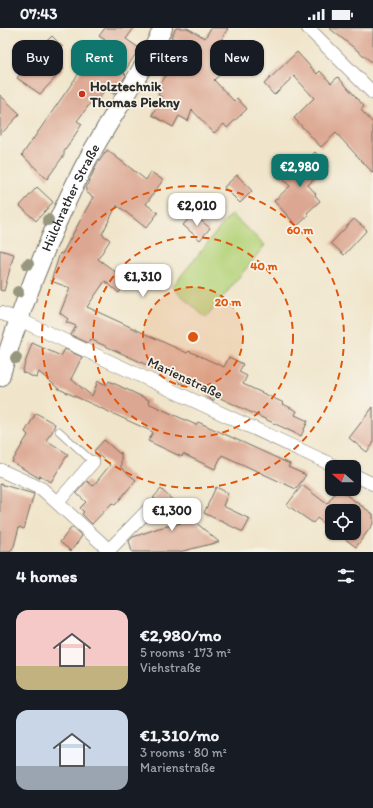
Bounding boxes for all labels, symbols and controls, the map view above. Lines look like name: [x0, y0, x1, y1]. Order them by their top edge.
text: 07:43: [20, 5, 58, 23]
chip: Buy: [12, 40, 63, 76]
chip: Rent: [71, 40, 127, 76]
chip: Filters: [135, 40, 202, 76]
chip: New: [210, 40, 264, 76]
place label: Holztechnik Thomas Piekny: [89, 78, 180, 111]
marker: Holztechnik Thomas Piekny: [77, 89, 87, 99]
street label: Hülchrather Straße: [37, 140, 103, 254]
pin: €2,980: [267, 154, 333, 188]
text: €2,980: [280, 159, 320, 174]
pin: €2,010: [164, 193, 230, 227]
text: €2,010: [177, 198, 217, 213]
text: 60 m: [287, 223, 314, 237]
text: 40 m: [250, 259, 279, 273]
pin: €1,310: [110, 264, 176, 298]
text: €1,310: [124, 269, 162, 284]
text: 20 m: [215, 295, 242, 309]
centre of rings: [186, 330, 200, 344]
street label: Marienstraße: [145, 353, 226, 403]
north arrow: [325, 460, 361, 496]
map controls: [325, 460, 361, 540]
pin: €1,300: [139, 498, 205, 532]
text: €1,300: [152, 503, 192, 518]
button: locate: [325, 504, 361, 540]
icon: filters: [335, 565, 357, 587]
text: 4 homes: [16, 566, 77, 586]
text: €2,980/mo: [140, 625, 221, 645]
icon: home: [48, 626, 96, 674]
text: 5 rooms · 173 m²: [140, 645, 231, 660]
text: Viehstraße: [140, 660, 201, 675]
text: €1,310/mo: [140, 725, 219, 745]
icon: home: [48, 726, 96, 774]
text: 3 rooms · 80 m²: [140, 745, 227, 760]
text: Marienstraße: [140, 760, 215, 775]

